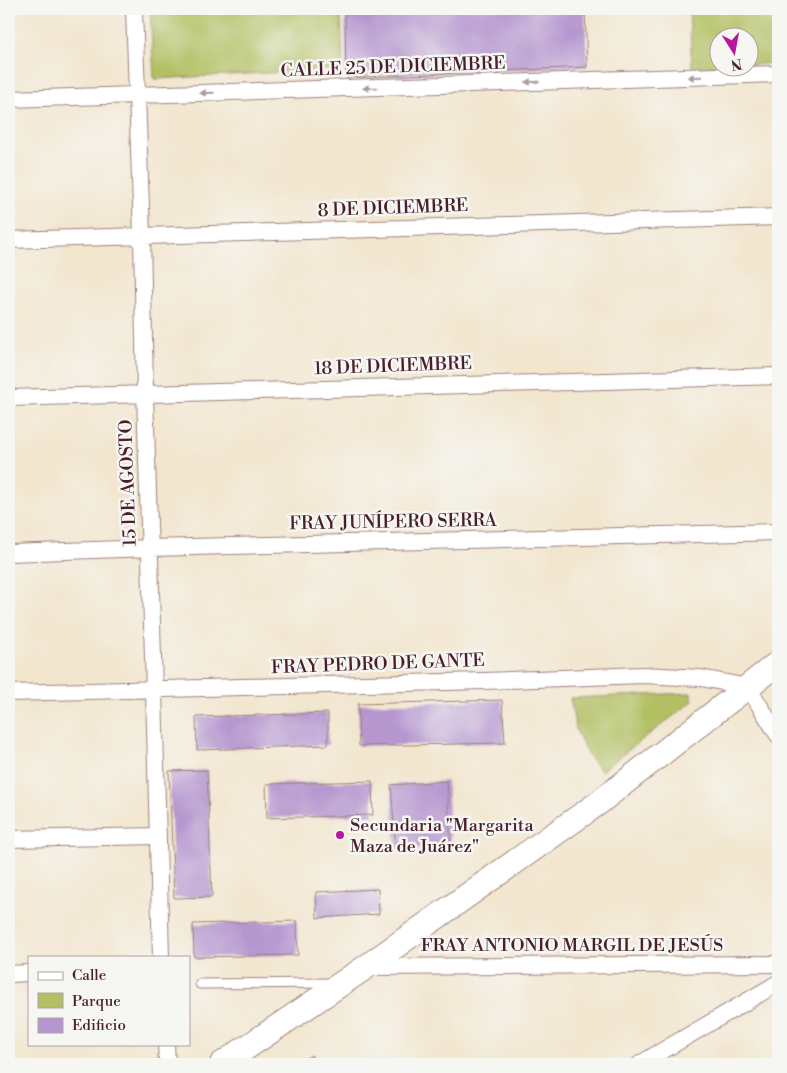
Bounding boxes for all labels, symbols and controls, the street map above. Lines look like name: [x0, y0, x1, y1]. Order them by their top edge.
north arrow: [710, 28, 760, 78]
street label: CALLE 25 DE DICIEMBRE: [280, 52, 506, 82]
text: N: [729, 54, 743, 74]
one-way arrow: [686, 73, 702, 81]
one-way arrow: [524, 79, 540, 87]
one-way arrow: [361, 84, 377, 92]
one-way arrow: [199, 89, 215, 97]
street label: 8 DE DICIEMBRE: [317, 194, 469, 222]
street label: 18 DE DICIEMBRE: [314, 352, 472, 380]
street label: 15 DE AGOSTO: [114, 419, 142, 547]
street label: FRAY JUNÍPERO SERRA: [289, 509, 498, 535]
street label: FRAY PEDRO DE GANTE: [271, 649, 485, 679]
place label: Secundaria "Margarita Maza de Juárez": [350, 814, 534, 858]
marker: Secundaria "Margarita Maza de Juárez": [334, 829, 346, 841]
street label: FRAY ANTONIO MARGIL DE JESÚS: [421, 934, 723, 957]
legend: [28, 956, 190, 1046]
text: Calle: [72, 966, 106, 985]
text: Parque: [72, 992, 121, 1011]
text: Edificio: [72, 1016, 126, 1035]

